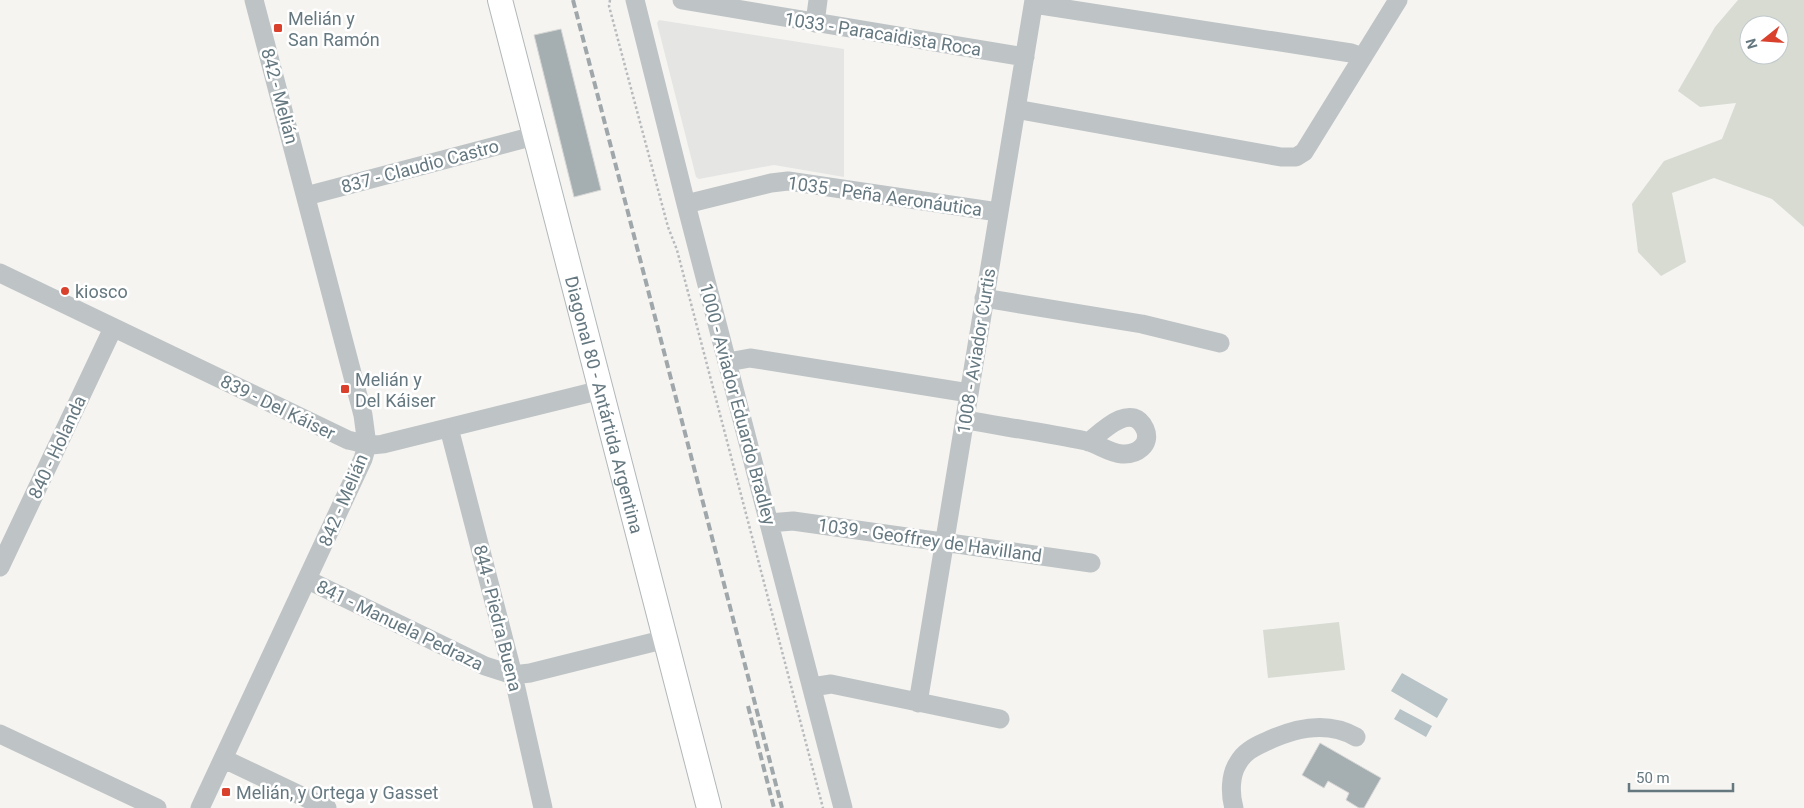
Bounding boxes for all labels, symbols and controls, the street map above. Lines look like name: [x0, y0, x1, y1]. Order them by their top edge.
place label: Melián y San Ramón: [288, 8, 380, 50]
street label: 1033 - Paracaidista Roca: [783, 8, 983, 60]
north arrow: [1739, 15, 1789, 65]
marker: Melián y San Ramón: [272, 22, 284, 34]
text: N: [1742, 37, 1761, 51]
street label: 842 - Melián: [257, 46, 303, 146]
street label: 837 - Claudio Castro: [339, 135, 501, 197]
street label: 1035 - Peña Aeronáutica: [787, 172, 983, 220]
street label: 1008 - Aviador Curtis: [953, 267, 999, 435]
street label: Diagonal 80 - Antártida Argentina: [561, 274, 648, 536]
place label: kiosco: [75, 281, 128, 302]
street label: 1000 - Aviador Eduardo Bradley: [696, 281, 781, 528]
marker: kiosco: [59, 285, 71, 297]
place label: Melián y Del Káiser: [355, 369, 436, 411]
street label: 839 - Del Káiser: [217, 370, 339, 444]
marker: Melián y Del Káiser: [339, 383, 351, 395]
street label: 840 - Holanda: [24, 392, 90, 502]
street label: 842 - Melián: [314, 451, 372, 549]
street label: 1039 - Geoffrey de Havilland: [817, 514, 1043, 566]
street label: 844 - Piedra Buena: [470, 543, 526, 693]
street label: 841 - Manuela Pedraza: [313, 575, 487, 675]
scale bar: [1629, 760, 1733, 792]
text: 50 m: [1636, 769, 1670, 787]
place label: Melián, y Ortega y Gasset: [236, 782, 439, 803]
marker: Melián, y Ortega y Gasset: [220, 786, 232, 798]

